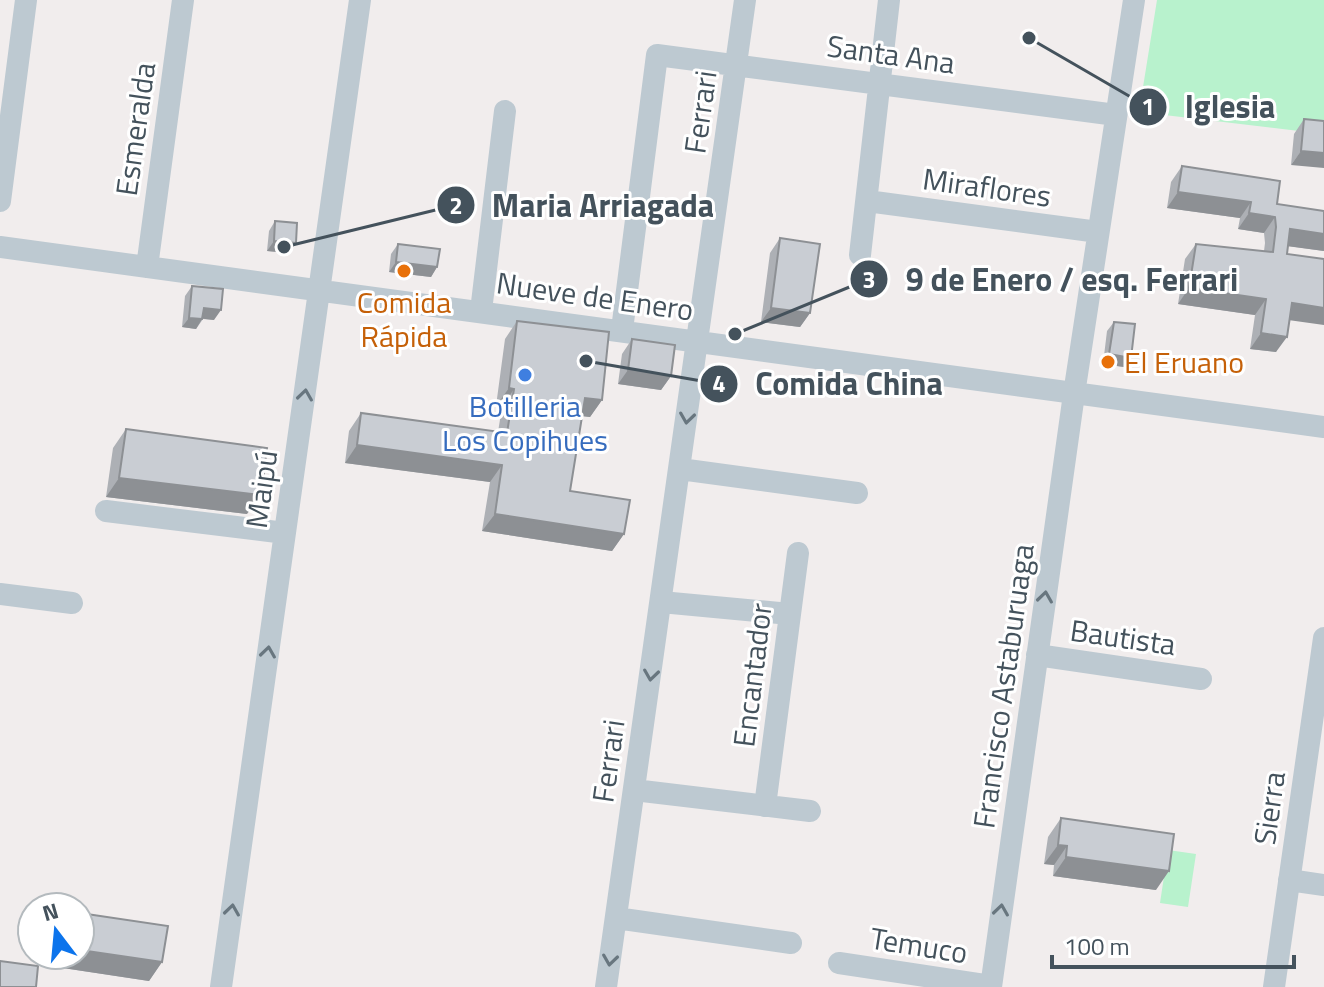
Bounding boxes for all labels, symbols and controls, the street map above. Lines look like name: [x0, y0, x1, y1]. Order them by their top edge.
street label: Santa Ana: [824, 22, 958, 86]
street label: Esmeralda: [103, 59, 167, 199]
street label: Ferrari: [671, 68, 729, 156]
callout: Iglesia: [1128, 79, 1291, 135]
text: Iglesia: [1185, 82, 1275, 130]
text: 1: [1141, 88, 1155, 124]
street label: Miraflores: [920, 155, 1054, 219]
callout: Maria Arriagada: [436, 177, 731, 233]
text: Maria Arriagada: [492, 181, 714, 229]
text: 2: [449, 187, 463, 223]
callout: 9 de Enero / esq. Ferrari: [849, 251, 1254, 307]
text: 9 de Enero / esq. Ferrari: [906, 255, 1238, 303]
street label: Nueve de Enero: [494, 259, 696, 333]
text: 3: [862, 261, 876, 297]
marker: Comida Rápida: [395, 262, 413, 280]
place label: Comida Rápida: [357, 279, 451, 359]
place label: El Eruano: [1124, 339, 1244, 385]
marker: El Eruano: [1099, 353, 1117, 371]
callout: Comida China: [699, 356, 959, 412]
text: Comida China: [755, 359, 943, 407]
text: 4: [712, 365, 726, 401]
marker: Botilleria Los Copihues: [516, 366, 534, 384]
place label: Botilleria Los Copihues: [442, 383, 608, 463]
one-way arrow: [296, 388, 313, 401]
one-way arrow: [679, 411, 696, 425]
street label: Maipú: [233, 447, 289, 531]
street label: Francisco Astaburuaga: [960, 541, 1046, 831]
one-way arrow: [1036, 590, 1053, 604]
street label: Encantador: [720, 600, 784, 750]
street label: Bautista: [1067, 607, 1179, 667]
one-way arrow: [259, 645, 276, 659]
one-way arrow: [643, 668, 660, 682]
street label: Ferrari: [579, 717, 637, 805]
street label: Sierra: [1241, 768, 1297, 848]
north arrow: [16, 891, 96, 971]
text: N: [38, 893, 63, 930]
one-way arrow: [223, 903, 240, 917]
one-way arrow: [992, 903, 1009, 917]
street label: Temuco: [867, 915, 971, 975]
scale bar: [1052, 919, 1294, 969]
text: 100 m: [1064, 928, 1130, 964]
one-way arrow: [602, 953, 619, 967]

